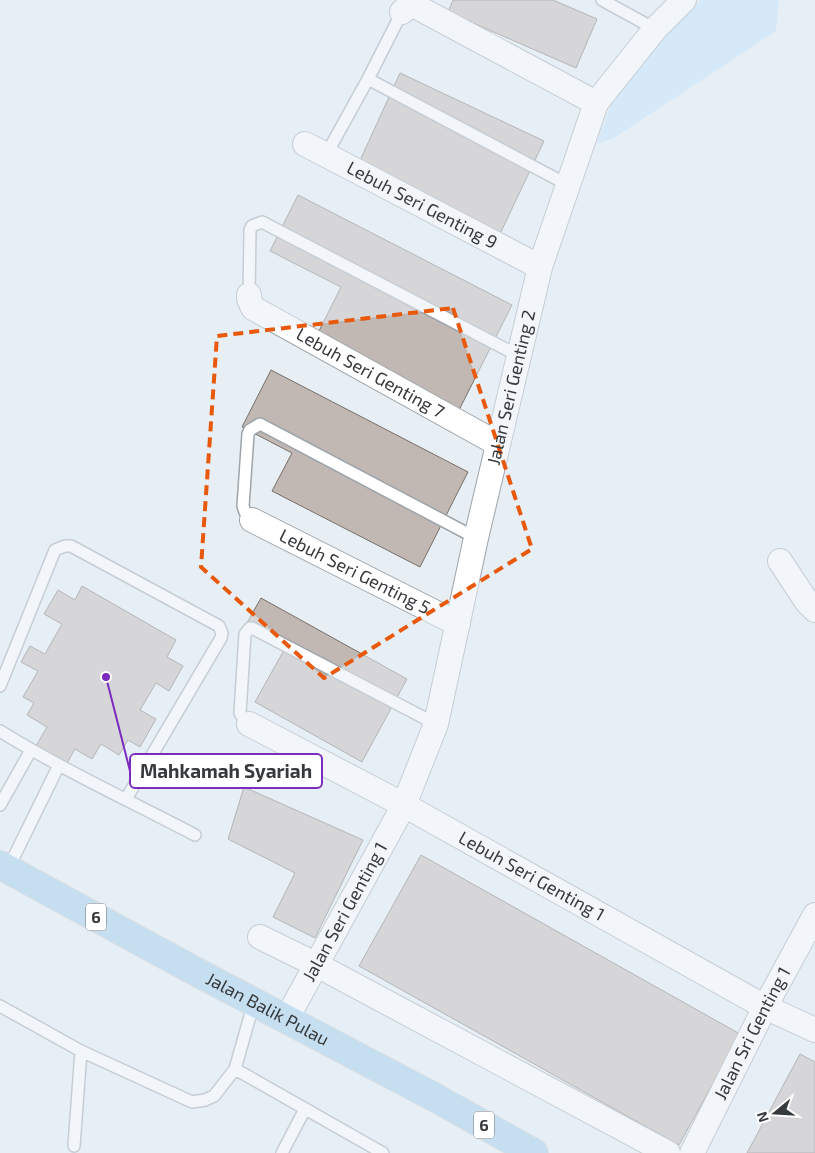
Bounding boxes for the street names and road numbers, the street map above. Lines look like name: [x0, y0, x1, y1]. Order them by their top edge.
street label: Lebuh Seri Genting 9: [343, 156, 501, 253]
street label: Jalan Seri Genting 2: [482, 308, 540, 467]
street label: Lebuh Seri Genting 7: [293, 322, 449, 422]
street label: Lebuh Seri Genting 5: [276, 524, 434, 618]
street label: Lebuh Seri Genting 1: [455, 826, 609, 925]
street label: Jalan Seri Genting 1: [297, 838, 392, 985]
road number: 6: [86, 904, 106, 930]
street label: Jalan Sri Genting 1: [709, 963, 795, 1103]
street label: Jalan Balik Pulau: [203, 967, 333, 1050]
road number: 6: [474, 1112, 494, 1138]

